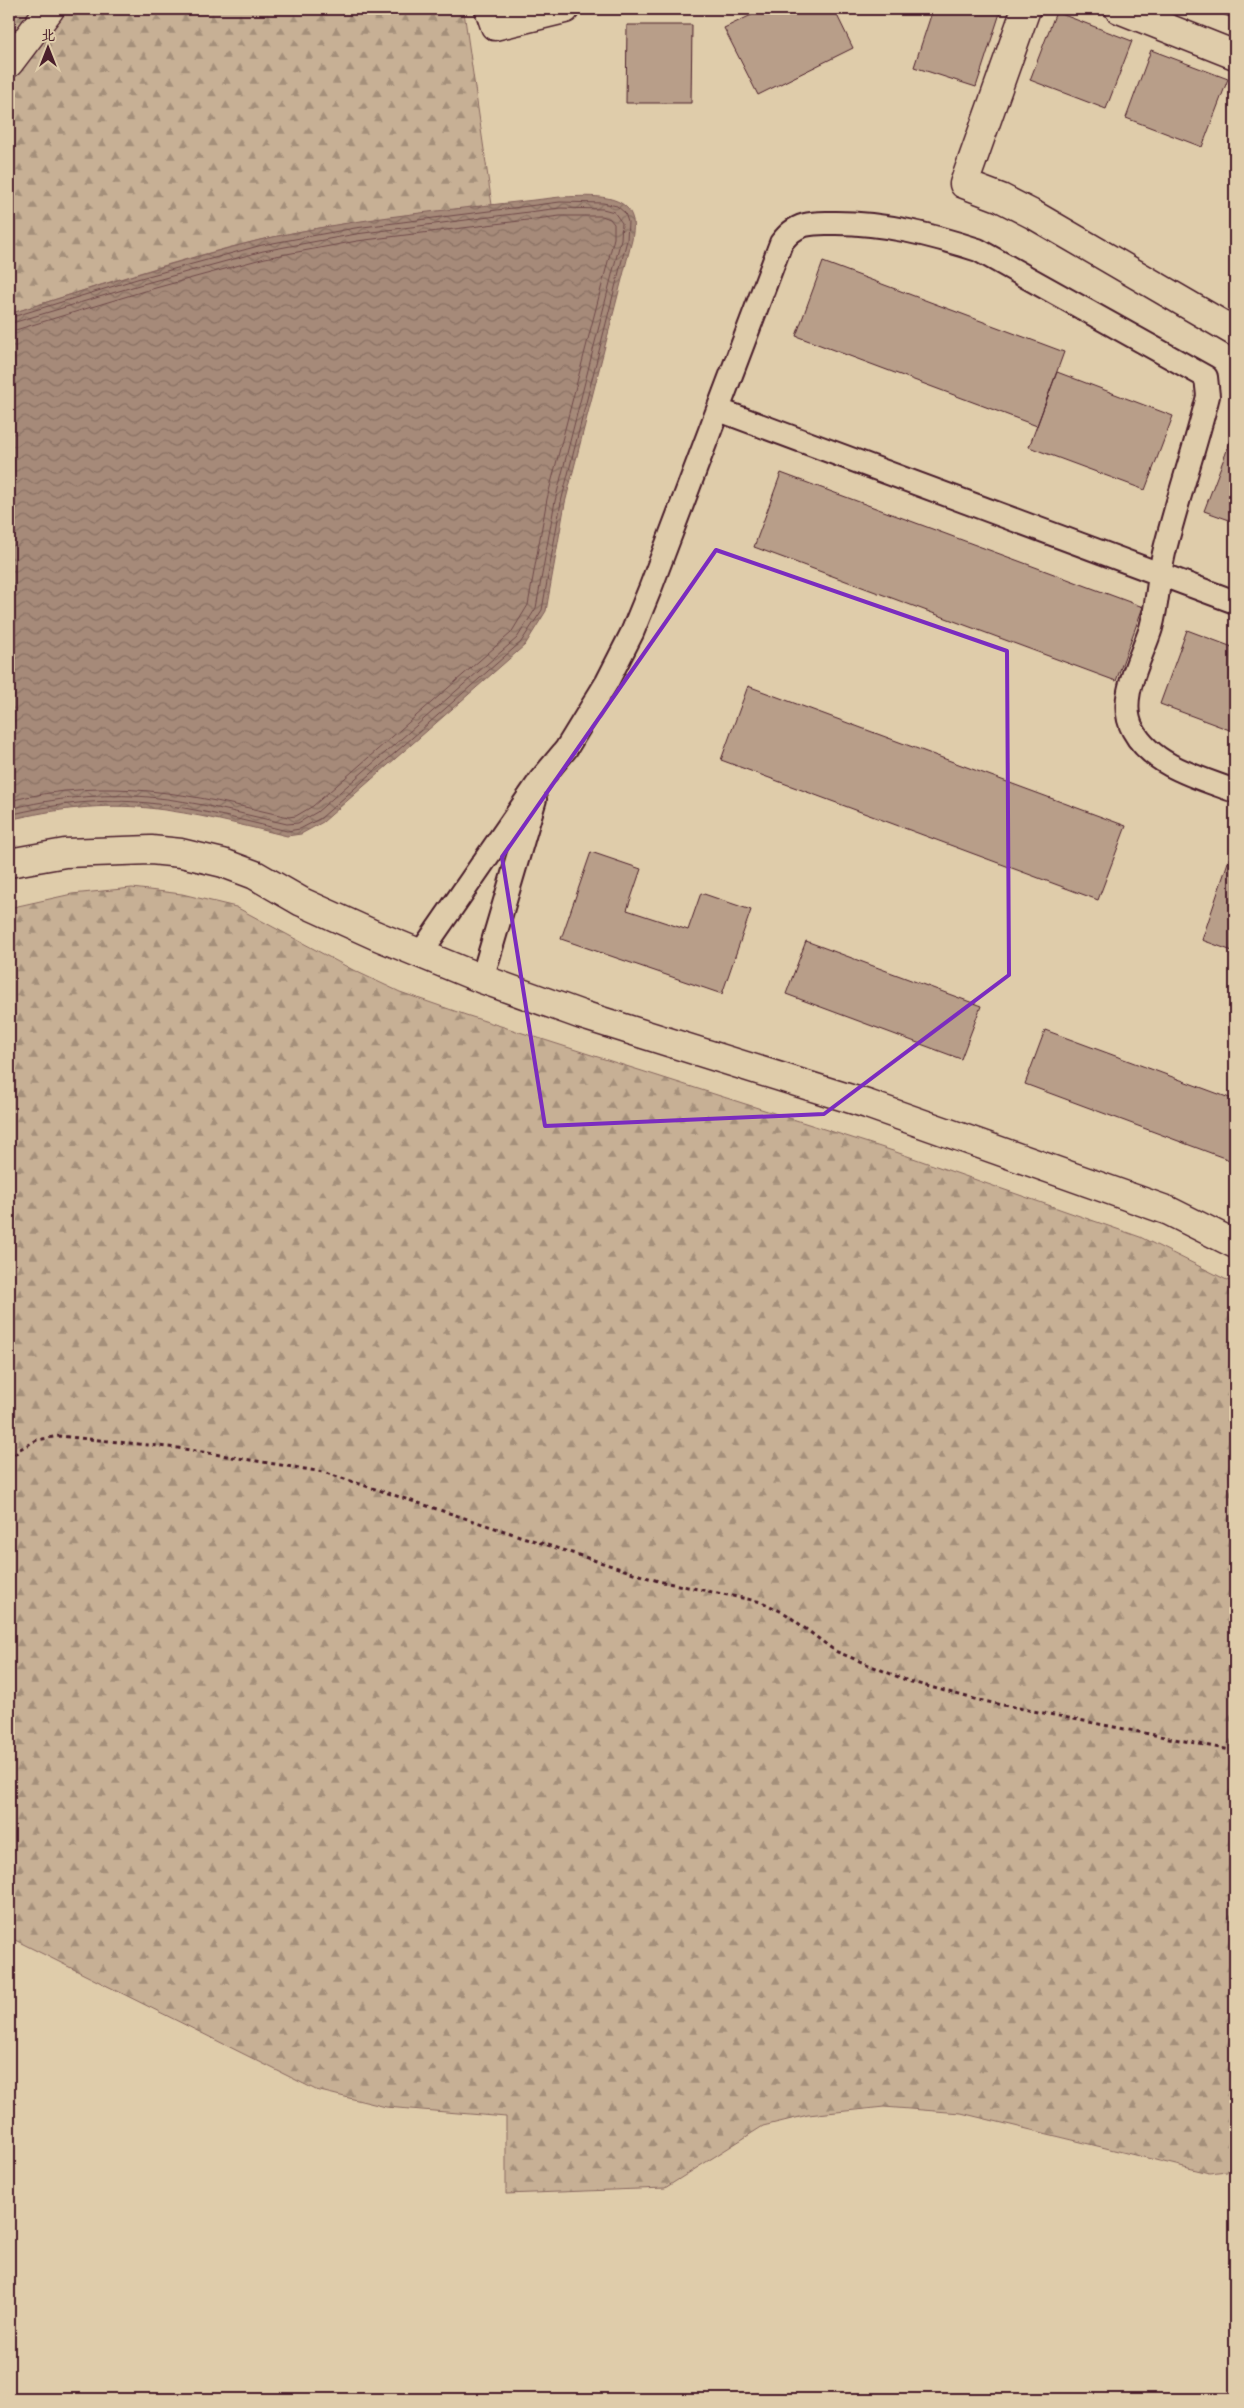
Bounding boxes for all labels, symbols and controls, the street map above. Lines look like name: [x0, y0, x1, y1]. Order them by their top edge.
north arrow: [22, 22, 72, 72]
text: 北: [41, 25, 55, 44]

